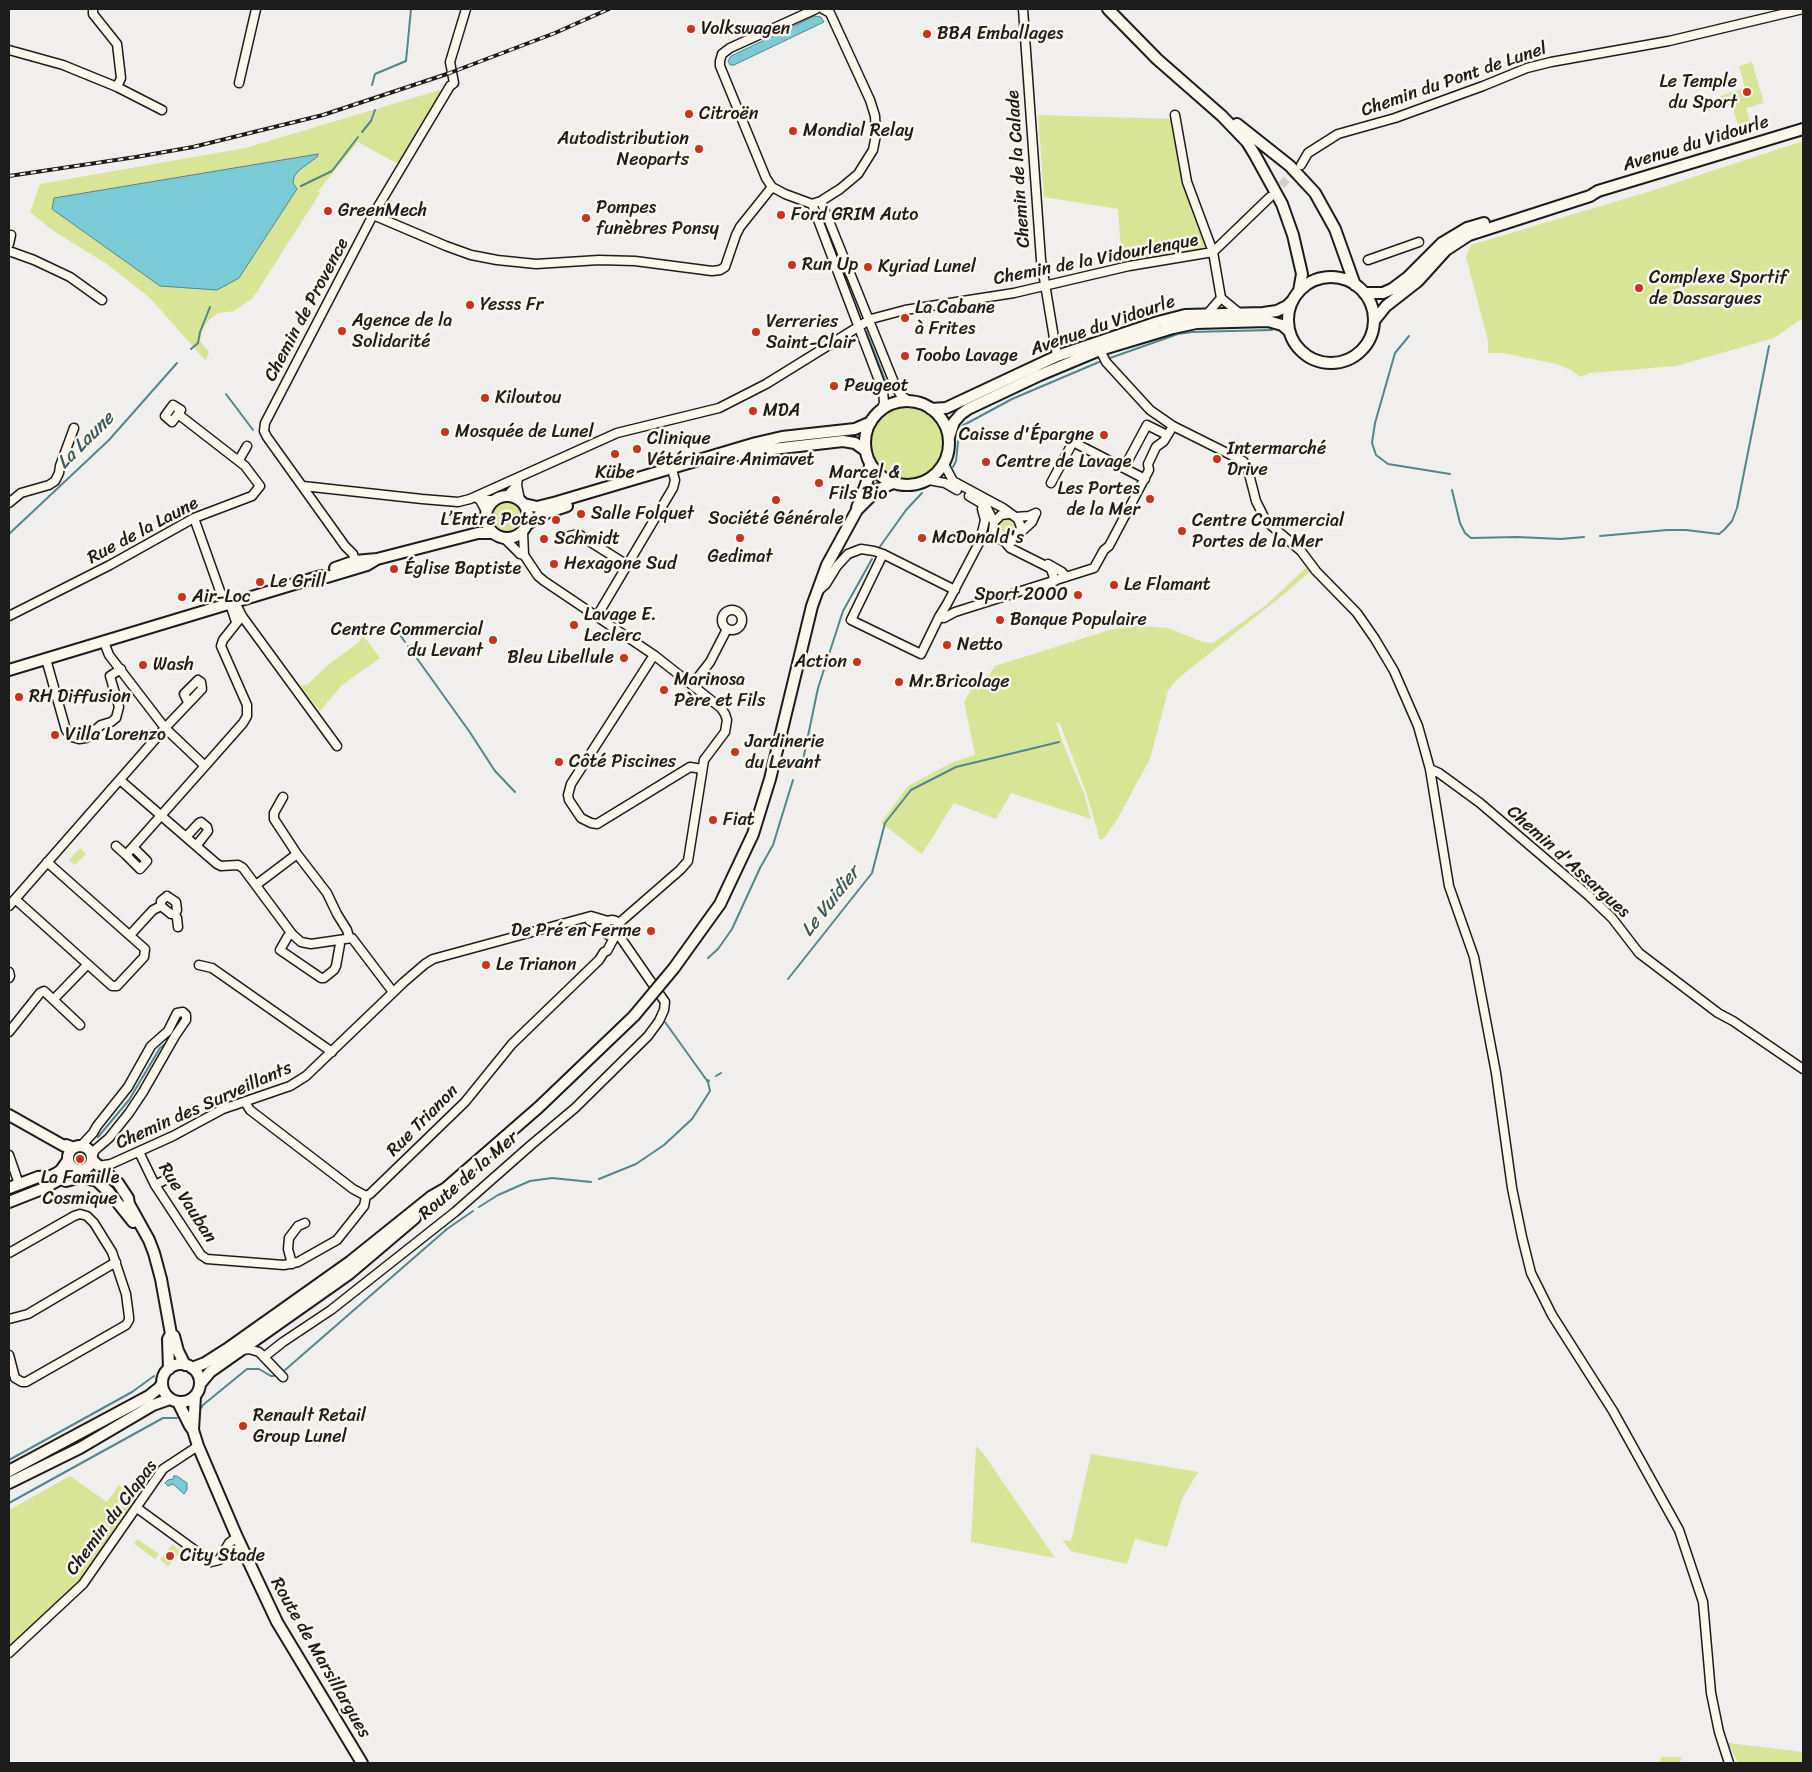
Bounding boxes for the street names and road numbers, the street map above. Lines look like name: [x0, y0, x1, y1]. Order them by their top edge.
street label: Chemin du Pont de Lunel: [1358, 38, 1550, 122]
street label: Chemin de la Calade: [1003, 89, 1035, 249]
street label: Avenue du Vidourle: [1620, 112, 1772, 176]
street label: Chemin de la Vidourlenque: [992, 230, 1200, 290]
street label: Chemin de Provence: [260, 235, 354, 385]
street label: Avenue du Vidourle: [1028, 291, 1178, 361]
street label: Rue de la Laune: [84, 493, 202, 569]
street label: Chemin d'Assargues: [1502, 801, 1634, 923]
street label: Chemin des Surveillants: [113, 1057, 295, 1155]
street label: Rue Trianon: [383, 1081, 463, 1161]
street label: Route de la Mer: [415, 1127, 523, 1225]
street label: Rue Vauban: [153, 1159, 221, 1247]
street label: Chemin du Clapas: [62, 1456, 162, 1580]
street label: Route de Marsillargues: [265, 1574, 375, 1742]

